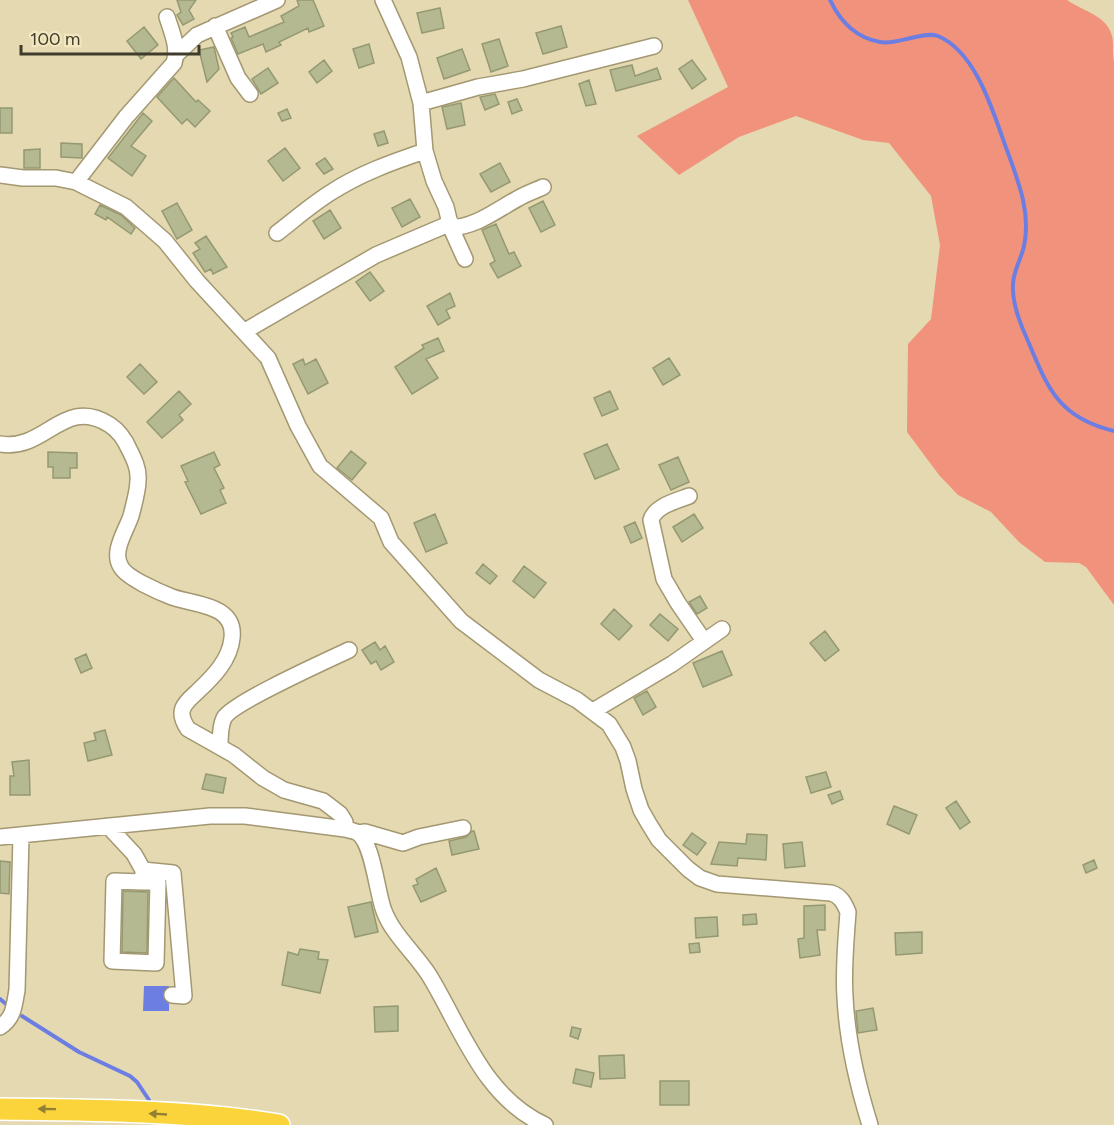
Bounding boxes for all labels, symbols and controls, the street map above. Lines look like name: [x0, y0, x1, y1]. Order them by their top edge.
scale bar: [21, 18, 200, 56]
text: 100 m: [30, 28, 80, 50]
one-way arrow: [37, 1104, 56, 1114]
one-way arrow: [149, 1109, 168, 1118]

